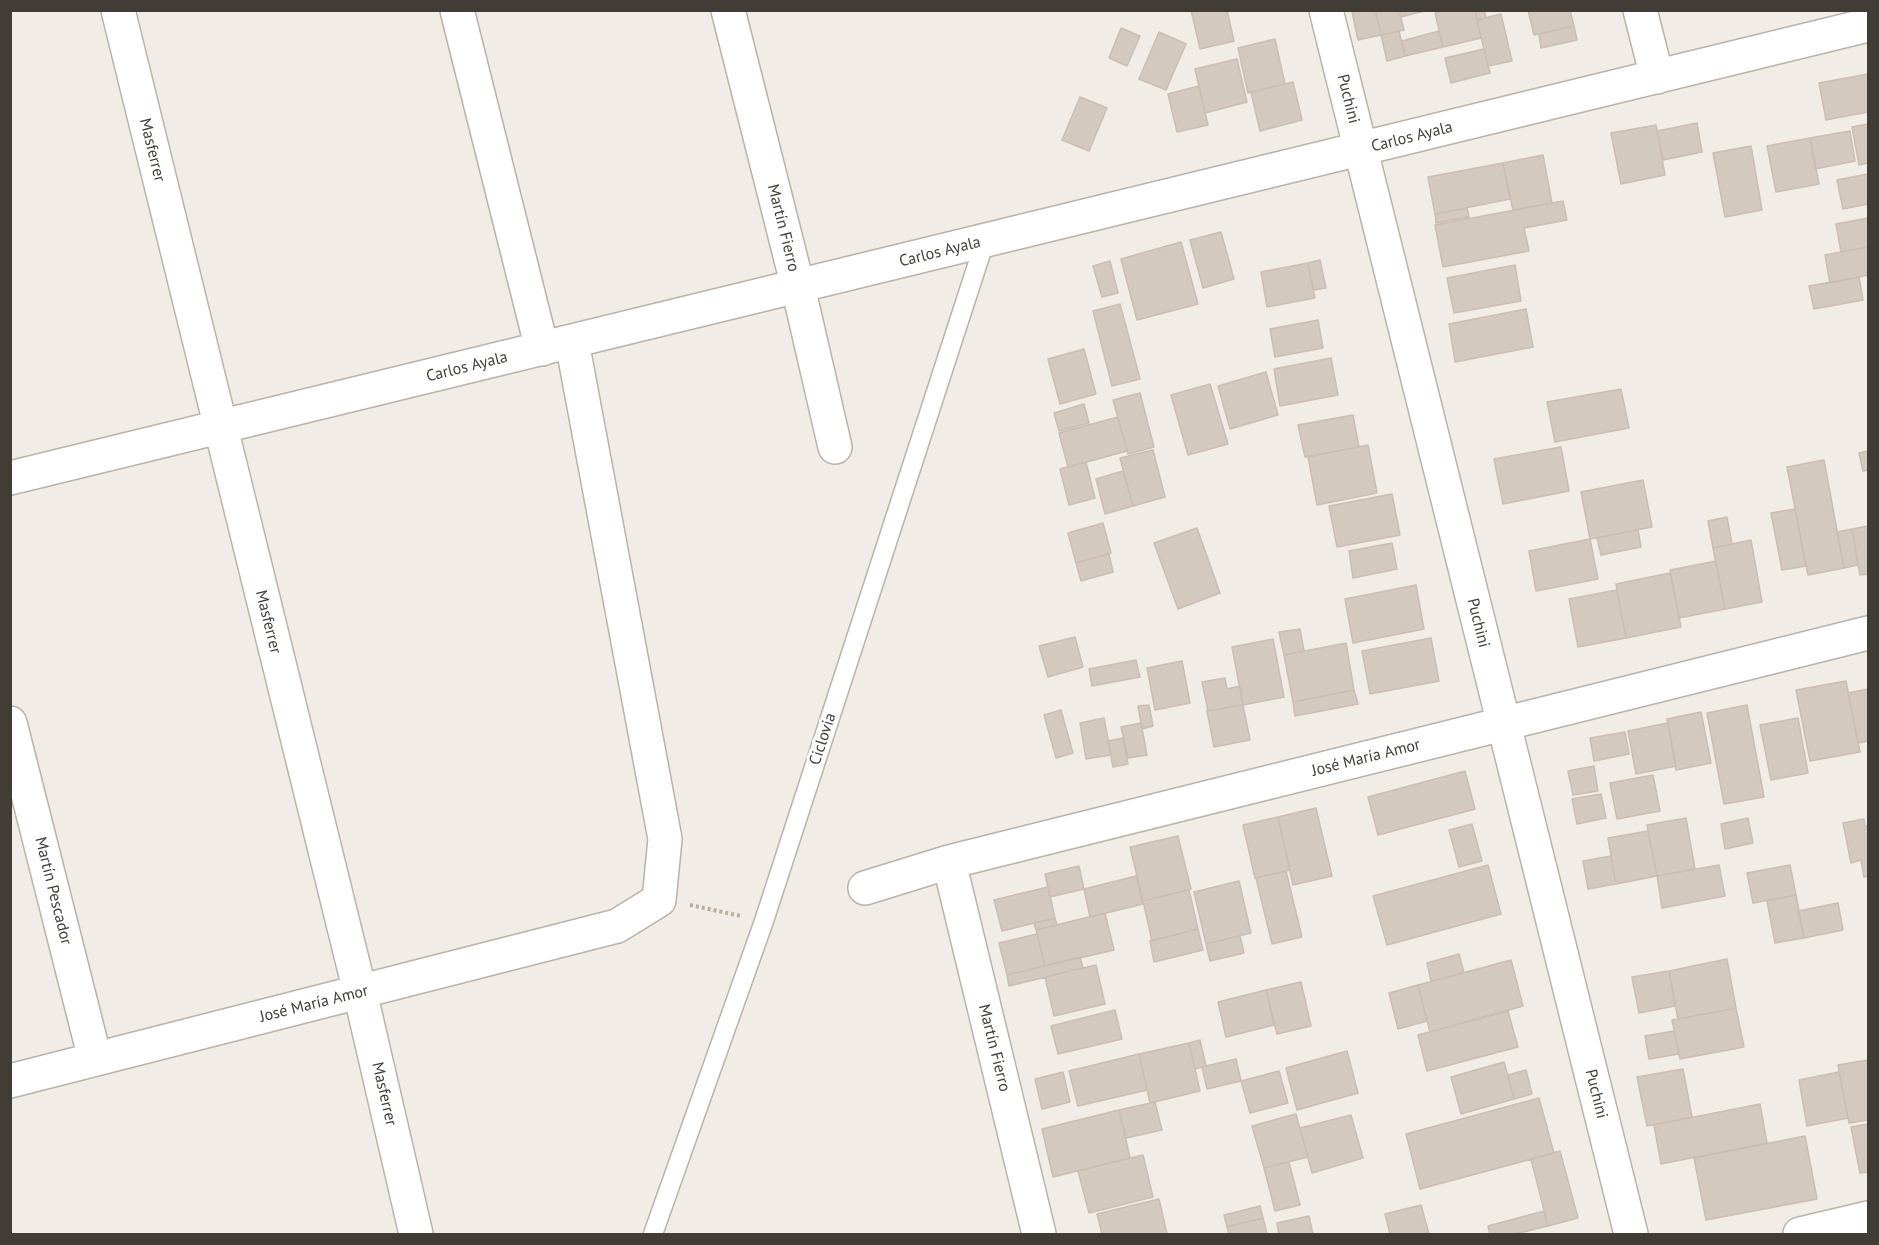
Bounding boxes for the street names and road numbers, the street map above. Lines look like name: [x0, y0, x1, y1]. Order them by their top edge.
street label: Puchini: [1333, 72, 1363, 126]
street label: Masferrer: [135, 116, 169, 184]
street label: Carlos Ayala: [1369, 118, 1455, 156]
street label: Martín Fierro: [763, 182, 803, 274]
street label: Carlos Ayala: [897, 233, 983, 271]
street label: Carlos Ayala: [424, 348, 510, 386]
street label: Masferrer: [251, 588, 285, 656]
street label: Puchini: [1463, 596, 1493, 650]
street label: Ciclovia: [806, 711, 840, 767]
street label: José María Amor: [1310, 735, 1422, 781]
street label: Martín Pescador: [30, 835, 76, 947]
street label: José María Amor: [258, 981, 370, 1027]
street label: Martín Fierro: [974, 1002, 1014, 1094]
street label: Masferrer: [367, 1060, 401, 1128]
street label: Puchini: [1581, 1067, 1611, 1121]

